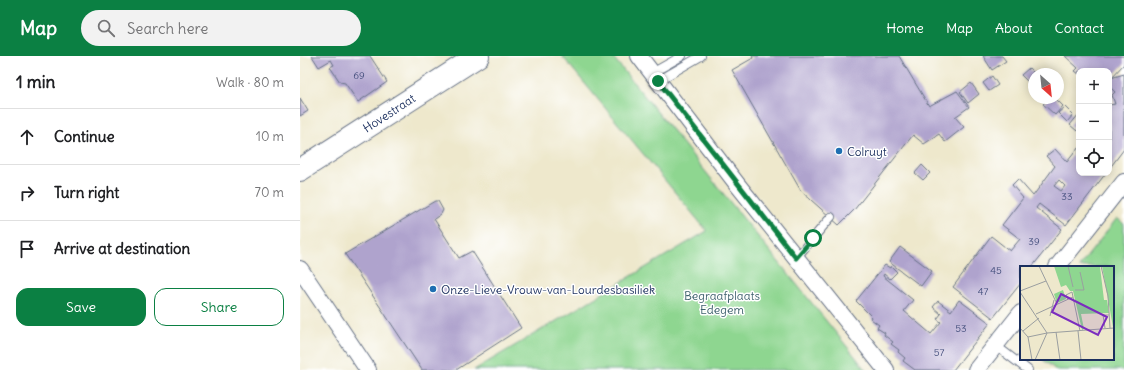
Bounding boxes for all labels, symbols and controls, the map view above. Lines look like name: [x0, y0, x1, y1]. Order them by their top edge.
search box: [81, 10, 361, 46]
text: Map: [20, 16, 57, 40]
icon: search: [95, 17, 117, 39]
text: Search here: [127, 19, 208, 38]
text: Home: [886, 19, 924, 37]
text: Map: [946, 19, 973, 37]
text: About: [995, 19, 1033, 37]
text: Contact: [1055, 19, 1104, 37]
north arrow: [1028, 68, 1064, 104]
map controls: [1076, 68, 1112, 176]
button: +: [1076, 68, 1112, 104]
house number: 69: [353, 69, 365, 82]
text: 1 min: [16, 71, 55, 93]
route end: [649, 72, 667, 90]
text: Walk · 80 m: [216, 74, 284, 91]
street label: Hovestraat: [360, 90, 418, 136]
button: −: [1076, 104, 1112, 140]
icon: ahead: [16, 126, 38, 148]
text: Continue: [54, 127, 115, 146]
text: 10 m: [256, 128, 284, 145]
button: locate: [1076, 140, 1112, 176]
place label: Colruyt: [847, 144, 887, 159]
marker: Colruyt: [834, 146, 844, 156]
icon: right: [16, 182, 38, 204]
text: Turn right: [54, 183, 119, 202]
text: 70 m: [255, 184, 284, 201]
house number: 33: [1061, 190, 1073, 203]
route start: [804, 229, 822, 247]
house number: 39: [1028, 235, 1040, 248]
icon: arrive: [16, 238, 38, 260]
text: Arrive at destination: [54, 239, 190, 258]
house number: 45: [990, 264, 1002, 277]
inset map: [1020, 266, 1114, 360]
place label: Onze-Lieve-Vrouw-van-Lourdesbasiliek: [441, 282, 655, 297]
marker: Onze-Lieve-Vrouw-van-Lourdesbasiliek: [428, 284, 438, 294]
house number: 47: [978, 285, 988, 298]
button: Save: [16, 288, 146, 326]
button: Share: [154, 288, 284, 326]
park label: Begraafplaats Edegem: [684, 288, 760, 317]
house number: 53: [955, 322, 967, 335]
house number: 57: [934, 346, 944, 359]

